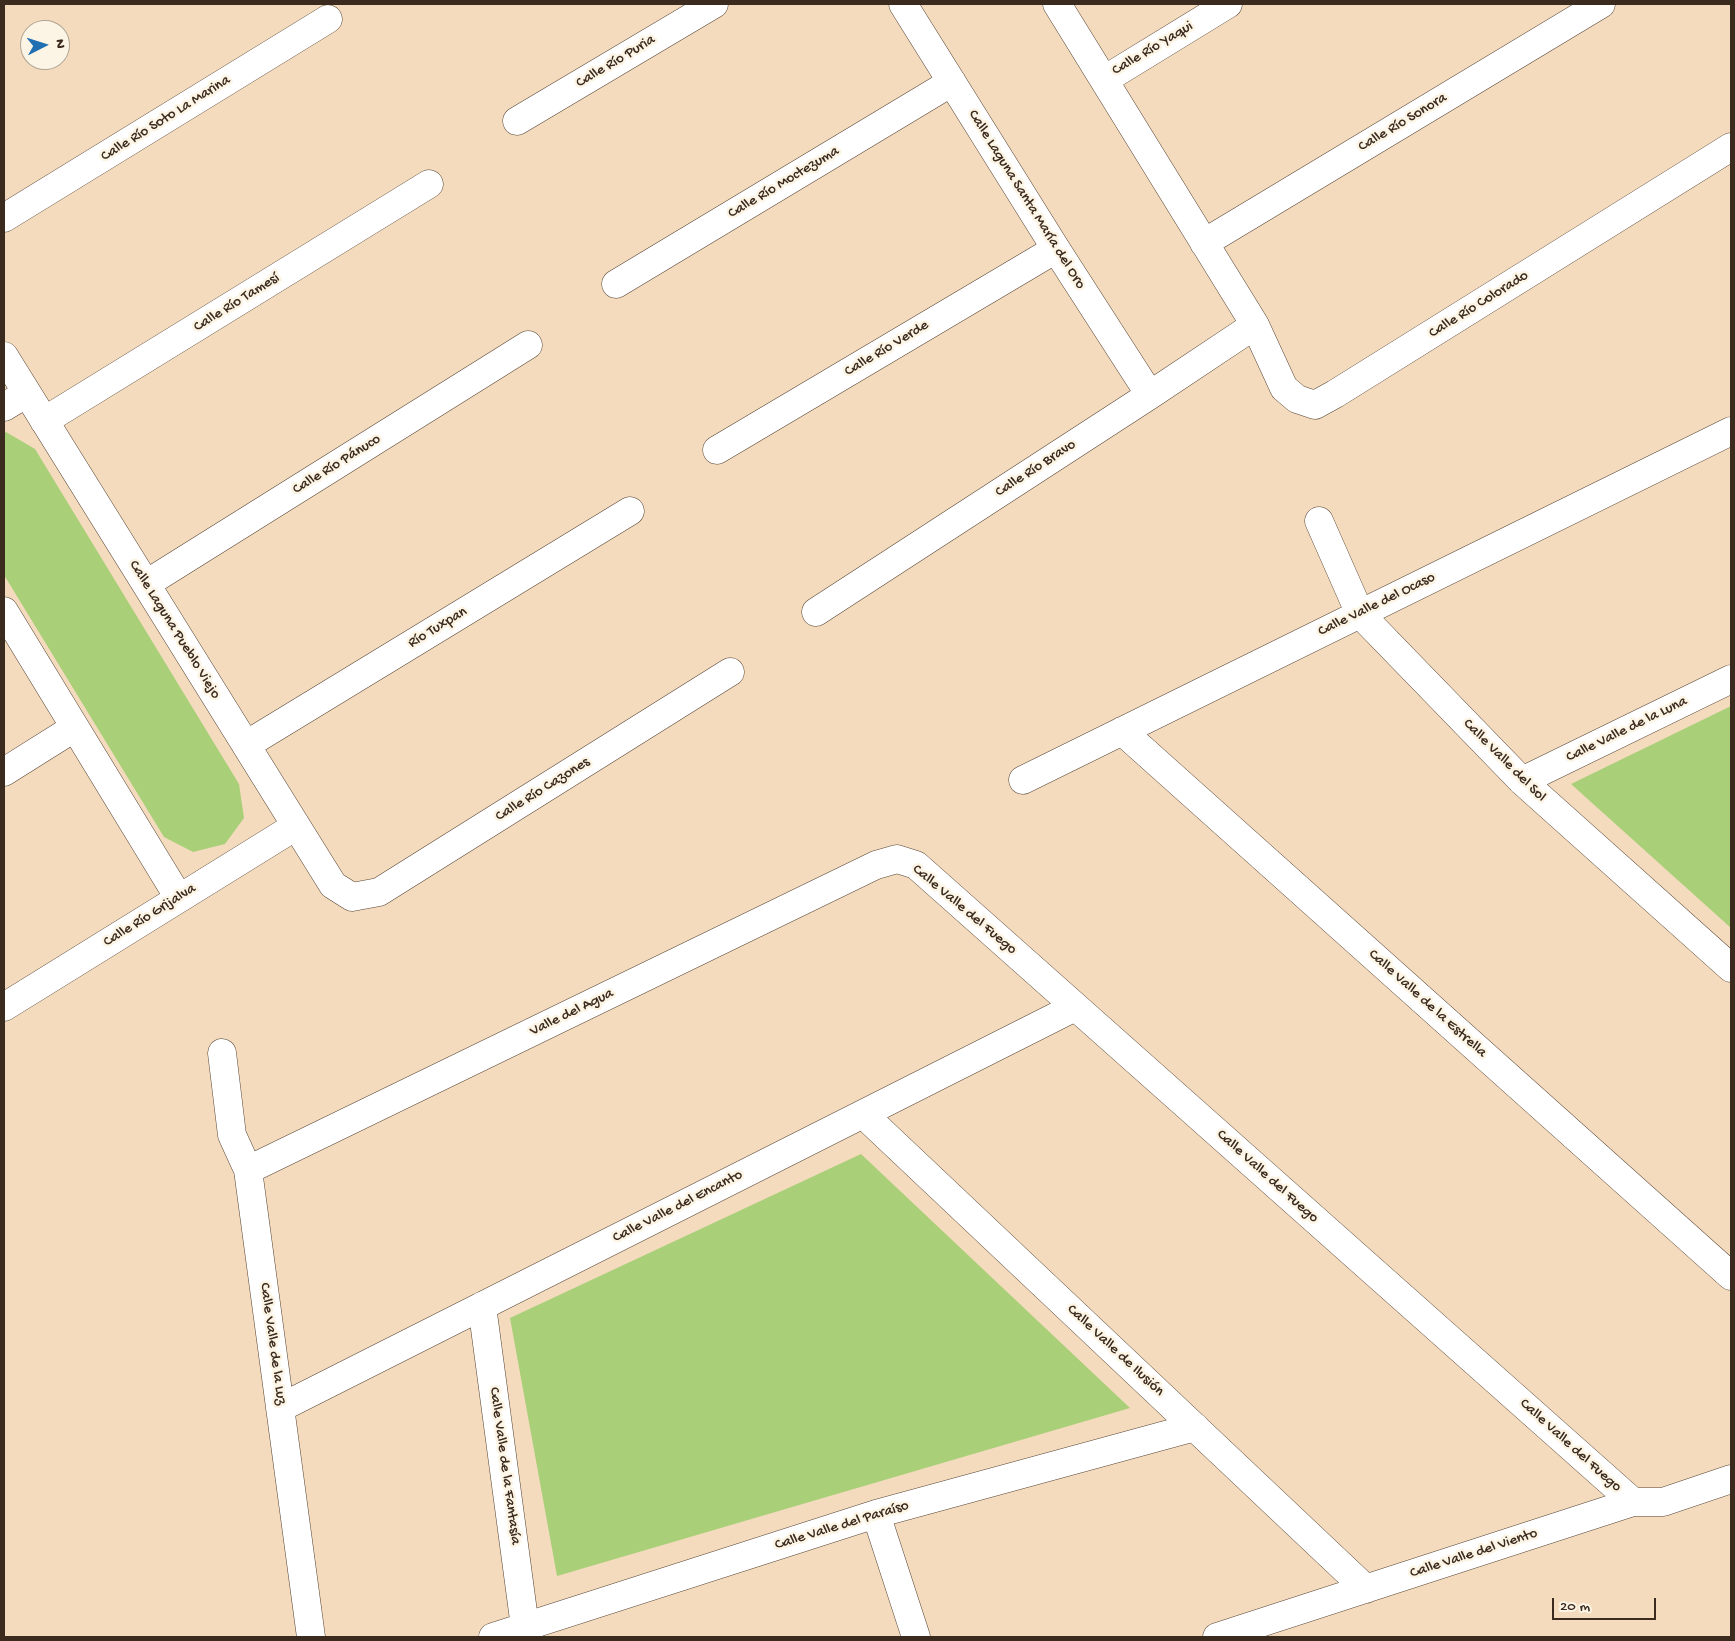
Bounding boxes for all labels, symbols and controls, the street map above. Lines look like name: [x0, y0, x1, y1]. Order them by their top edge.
street label: Calle Río Yaqui: [1109, 18, 1197, 80]
north arrow: [20, 20, 70, 70]
street label: Calle Río Puria: [573, 31, 659, 93]
text: N: [51, 38, 68, 49]
street label: Calle Río Soto La Marina: [98, 72, 234, 166]
street label: Calle Río Sonora: [1355, 90, 1451, 156]
street label: Calle Laguna Santa María del Oro: [963, 107, 1089, 293]
street label: Calle Río Moctezuma: [725, 143, 843, 223]
street label: Calle Río Colorado: [1426, 267, 1532, 343]
street label: Calle Río Tamesí: [191, 269, 283, 337]
street label: Calle Río Verde: [842, 317, 932, 381]
street label: Calle Río Pánuco: [290, 431, 384, 499]
street label: Calle Río Bravo: [992, 436, 1080, 502]
street label: Calle Laguna Pueblo Viejo: [124, 557, 224, 703]
street label: Calle Valle del Ocaso: [1315, 569, 1439, 641]
street label: Río Tuxpan: [405, 603, 471, 653]
street label: Calle Valle de la Luna: [1564, 693, 1690, 767]
street label: Calle Valle del Sol: [1459, 716, 1549, 806]
street label: Calle Río Cazones: [492, 754, 594, 826]
street label: Calle Valle del Fuego: [908, 861, 1020, 959]
street label: Calle Río Grijalva: [100, 880, 200, 952]
street label: Calle Valle de la Estrella: [1364, 946, 1490, 1062]
street label: Valle del Agua: [527, 985, 617, 1041]
street label: Calle Valle del Fuego: [1212, 1126, 1322, 1228]
street label: Calle Valle del Encanto: [610, 1166, 746, 1248]
street label: Calle Valle de la Luz: [255, 1282, 289, 1406]
street label: Calle Valle de Ilusión: [1063, 1301, 1167, 1401]
street label: Calle Valle de la Fantasía: [484, 1386, 524, 1546]
street label: Calle Valle del Fuego: [1515, 1395, 1625, 1497]
street label: Calle Valle del Paraíso: [773, 1497, 911, 1555]
street label: Calle Valle del Viento: [1408, 1525, 1540, 1583]
scale bar: [1555, 1588, 1659, 1620]
text: 20 m: [1560, 1598, 1590, 1616]

